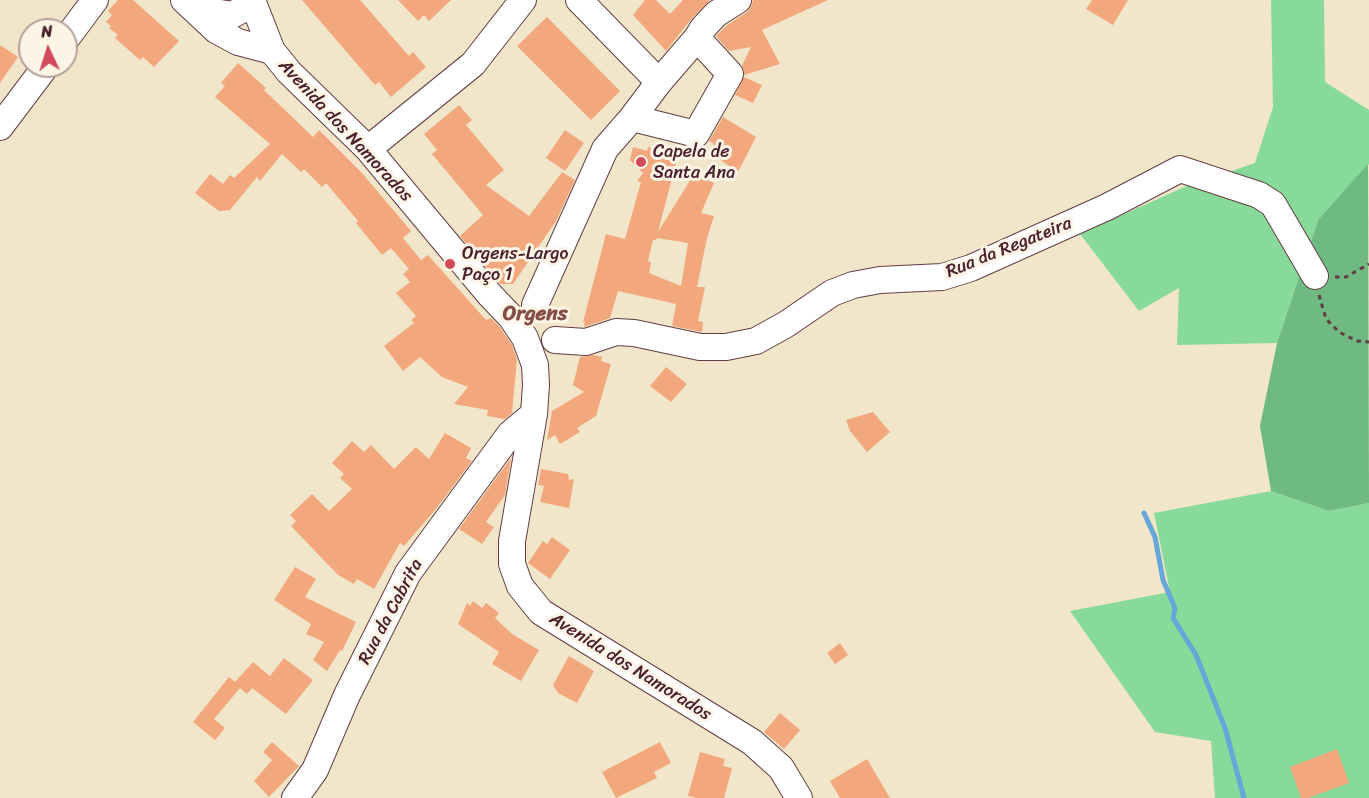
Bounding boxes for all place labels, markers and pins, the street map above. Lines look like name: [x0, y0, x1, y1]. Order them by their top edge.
place label: Capela de Santa Ana: [653, 141, 735, 184]
marker: Capela de Santa Ana: [634, 155, 648, 169]
place label: Orgens-Largo Paço 1: [462, 243, 569, 286]
marker: Orgens-Largo Paço 1: [443, 257, 457, 271]

